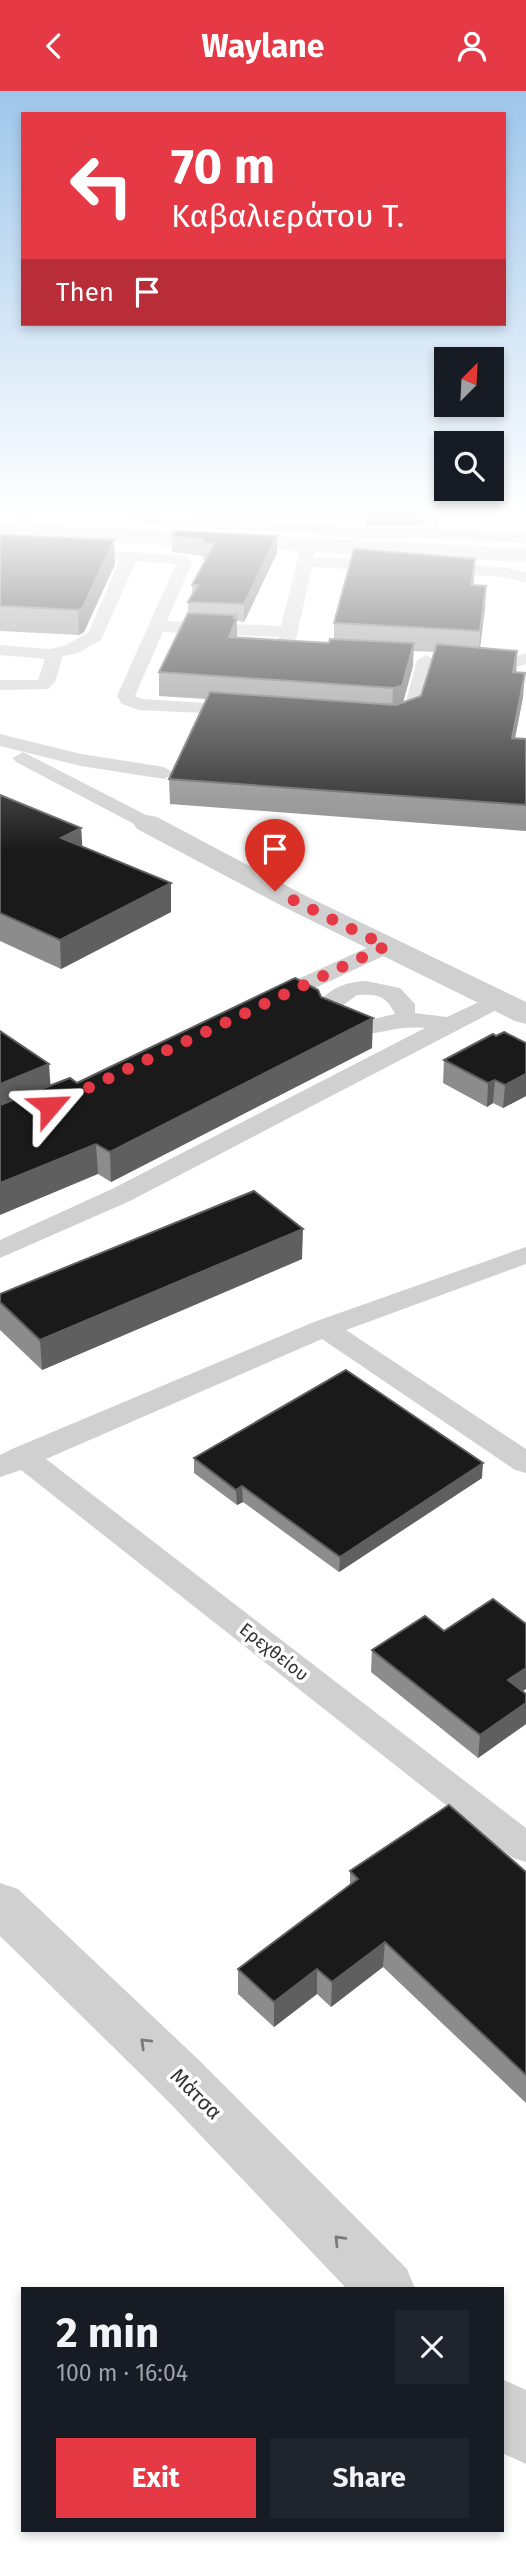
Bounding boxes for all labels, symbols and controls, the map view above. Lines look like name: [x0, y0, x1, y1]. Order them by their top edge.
icon: back: [35, 27, 73, 65]
text: Waylane: [202, 27, 324, 65]
icon: person: [453, 27, 491, 65]
text: 70 m: [171, 137, 275, 196]
icon: left: [56, 140, 147, 231]
text: Καβαλιεράτου Τ.: [171, 197, 404, 235]
icon: arrive: [128, 273, 166, 311]
text: Then: [56, 277, 114, 308]
north arrow: [434, 347, 504, 417]
map controls: [434, 347, 504, 501]
button: search: [434, 431, 504, 501]
pin: [245, 819, 305, 891]
icon: arrive: [256, 830, 294, 868]
position arrow: [13, 1069, 87, 1143]
street label: Ερεχθείου: [235, 1618, 313, 1686]
one-way arrow: [140, 2038, 153, 2051]
street label: Μάτσα: [165, 2063, 227, 2125]
one-way arrow: [334, 2235, 347, 2248]
text: 2 min: [56, 2308, 159, 2358]
button: close: [395, 2310, 469, 2384]
text: 100 m · 16:04: [56, 2359, 188, 2387]
button: Exit: [56, 2438, 256, 2518]
button: Share: [270, 2438, 469, 2518]

